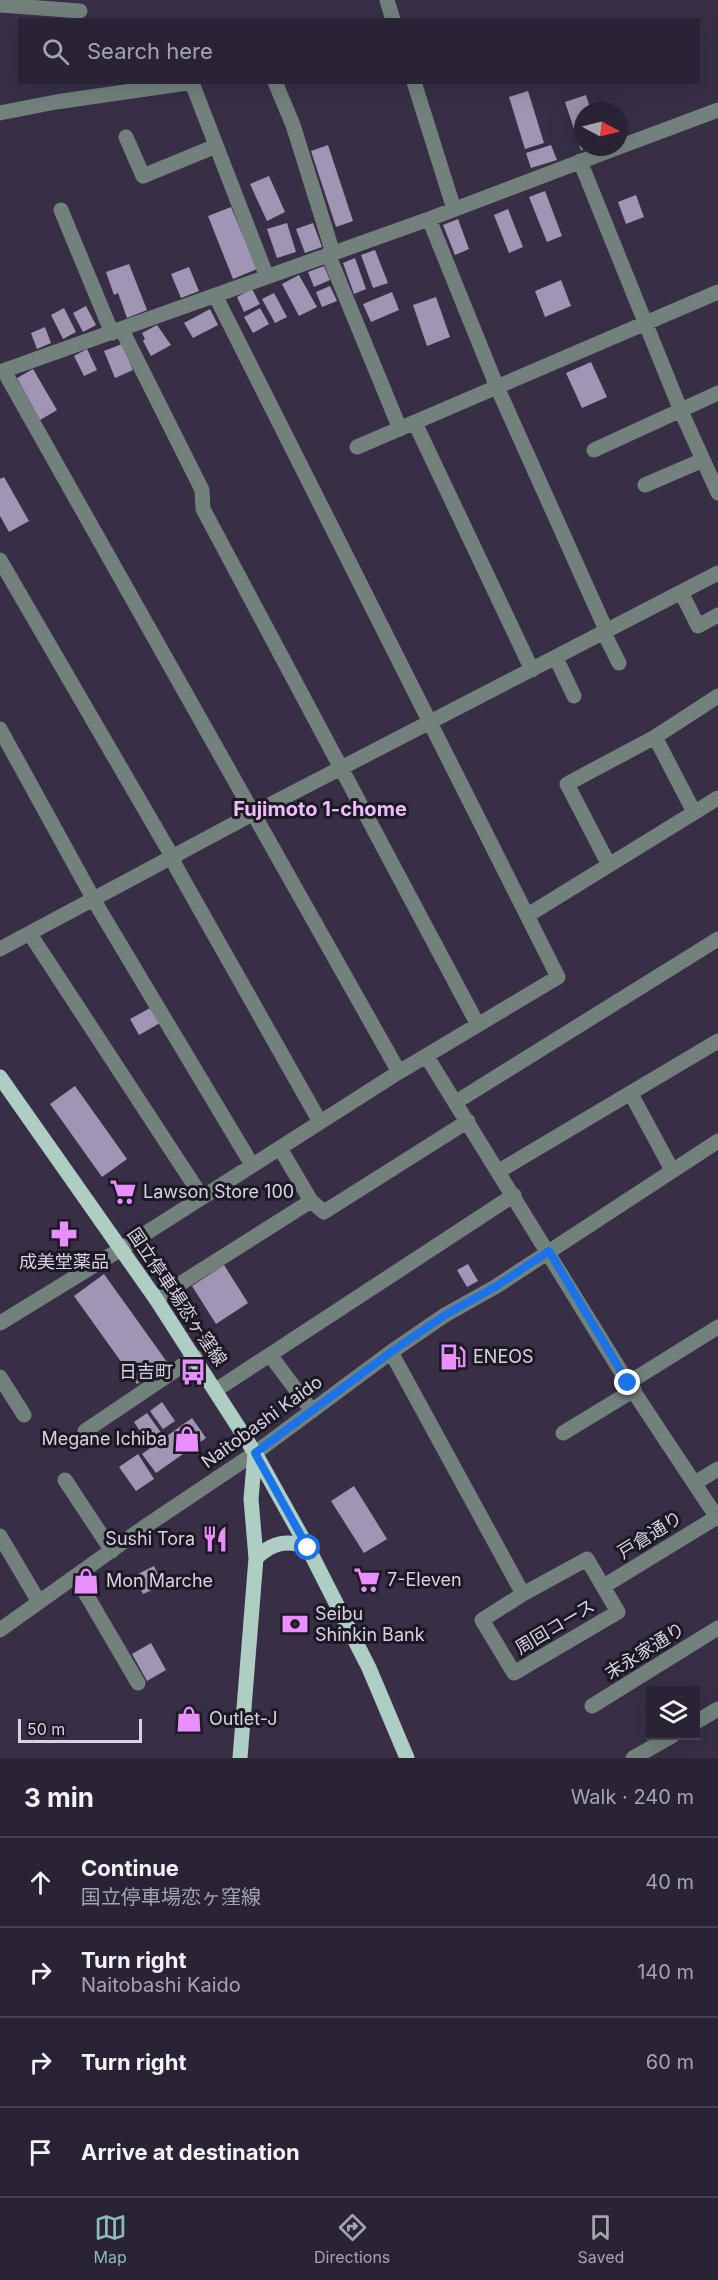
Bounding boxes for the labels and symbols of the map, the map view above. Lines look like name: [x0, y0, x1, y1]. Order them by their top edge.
north arrow: [574, 102, 628, 156]
district label: Fujimoto 1-chome: [233, 797, 407, 821]
supermarket icon: Lawson Store 100: [108, 1177, 138, 1207]
place label: Lawson Store 100: [143, 1181, 294, 1202]
pharmacy icon: 成美堂薬品: [49, 1219, 79, 1249]
street label: 国立停車場恋ヶ窪線: [123, 1224, 231, 1370]
place label: 成美堂薬品: [19, 1251, 109, 1272]
fuel station icon: ENEOS: [438, 1342, 468, 1372]
place label: ENEOS: [473, 1346, 534, 1367]
bus stop icon: 日吉町: [178, 1357, 208, 1387]
place label: 日吉町: [119, 1361, 173, 1382]
route end: [614, 1369, 640, 1395]
street label: Naitobashi Kaido: [197, 1371, 326, 1472]
shop icon: Megane Ichiba: [172, 1424, 202, 1454]
place label: Megane Ichiba: [41, 1428, 167, 1449]
street label: 戸倉通り: [614, 1507, 686, 1563]
restaurant icon: Sushi Tora: [200, 1524, 230, 1554]
place label: Sushi Tora: [105, 1528, 195, 1549]
route start: [294, 1534, 320, 1560]
supermarket icon: 7-Eleven: [352, 1565, 382, 1595]
shop icon: Mon Marche: [71, 1566, 101, 1596]
place label: 7-Eleven: [387, 1569, 462, 1590]
place label: Mon Marche: [106, 1570, 213, 1591]
street label: 周回コース: [511, 1595, 598, 1659]
place label: Seibu Shinkin Bank: [315, 1603, 425, 1645]
bank icon: Seibu Shinkin Bank: [280, 1609, 310, 1639]
street label: 末永家通り: [601, 1618, 688, 1683]
shop icon: Outlet-J: [174, 1704, 204, 1734]
place label: Outlet-J: [209, 1708, 277, 1729]
scale bar: [18, 1716, 142, 1744]

